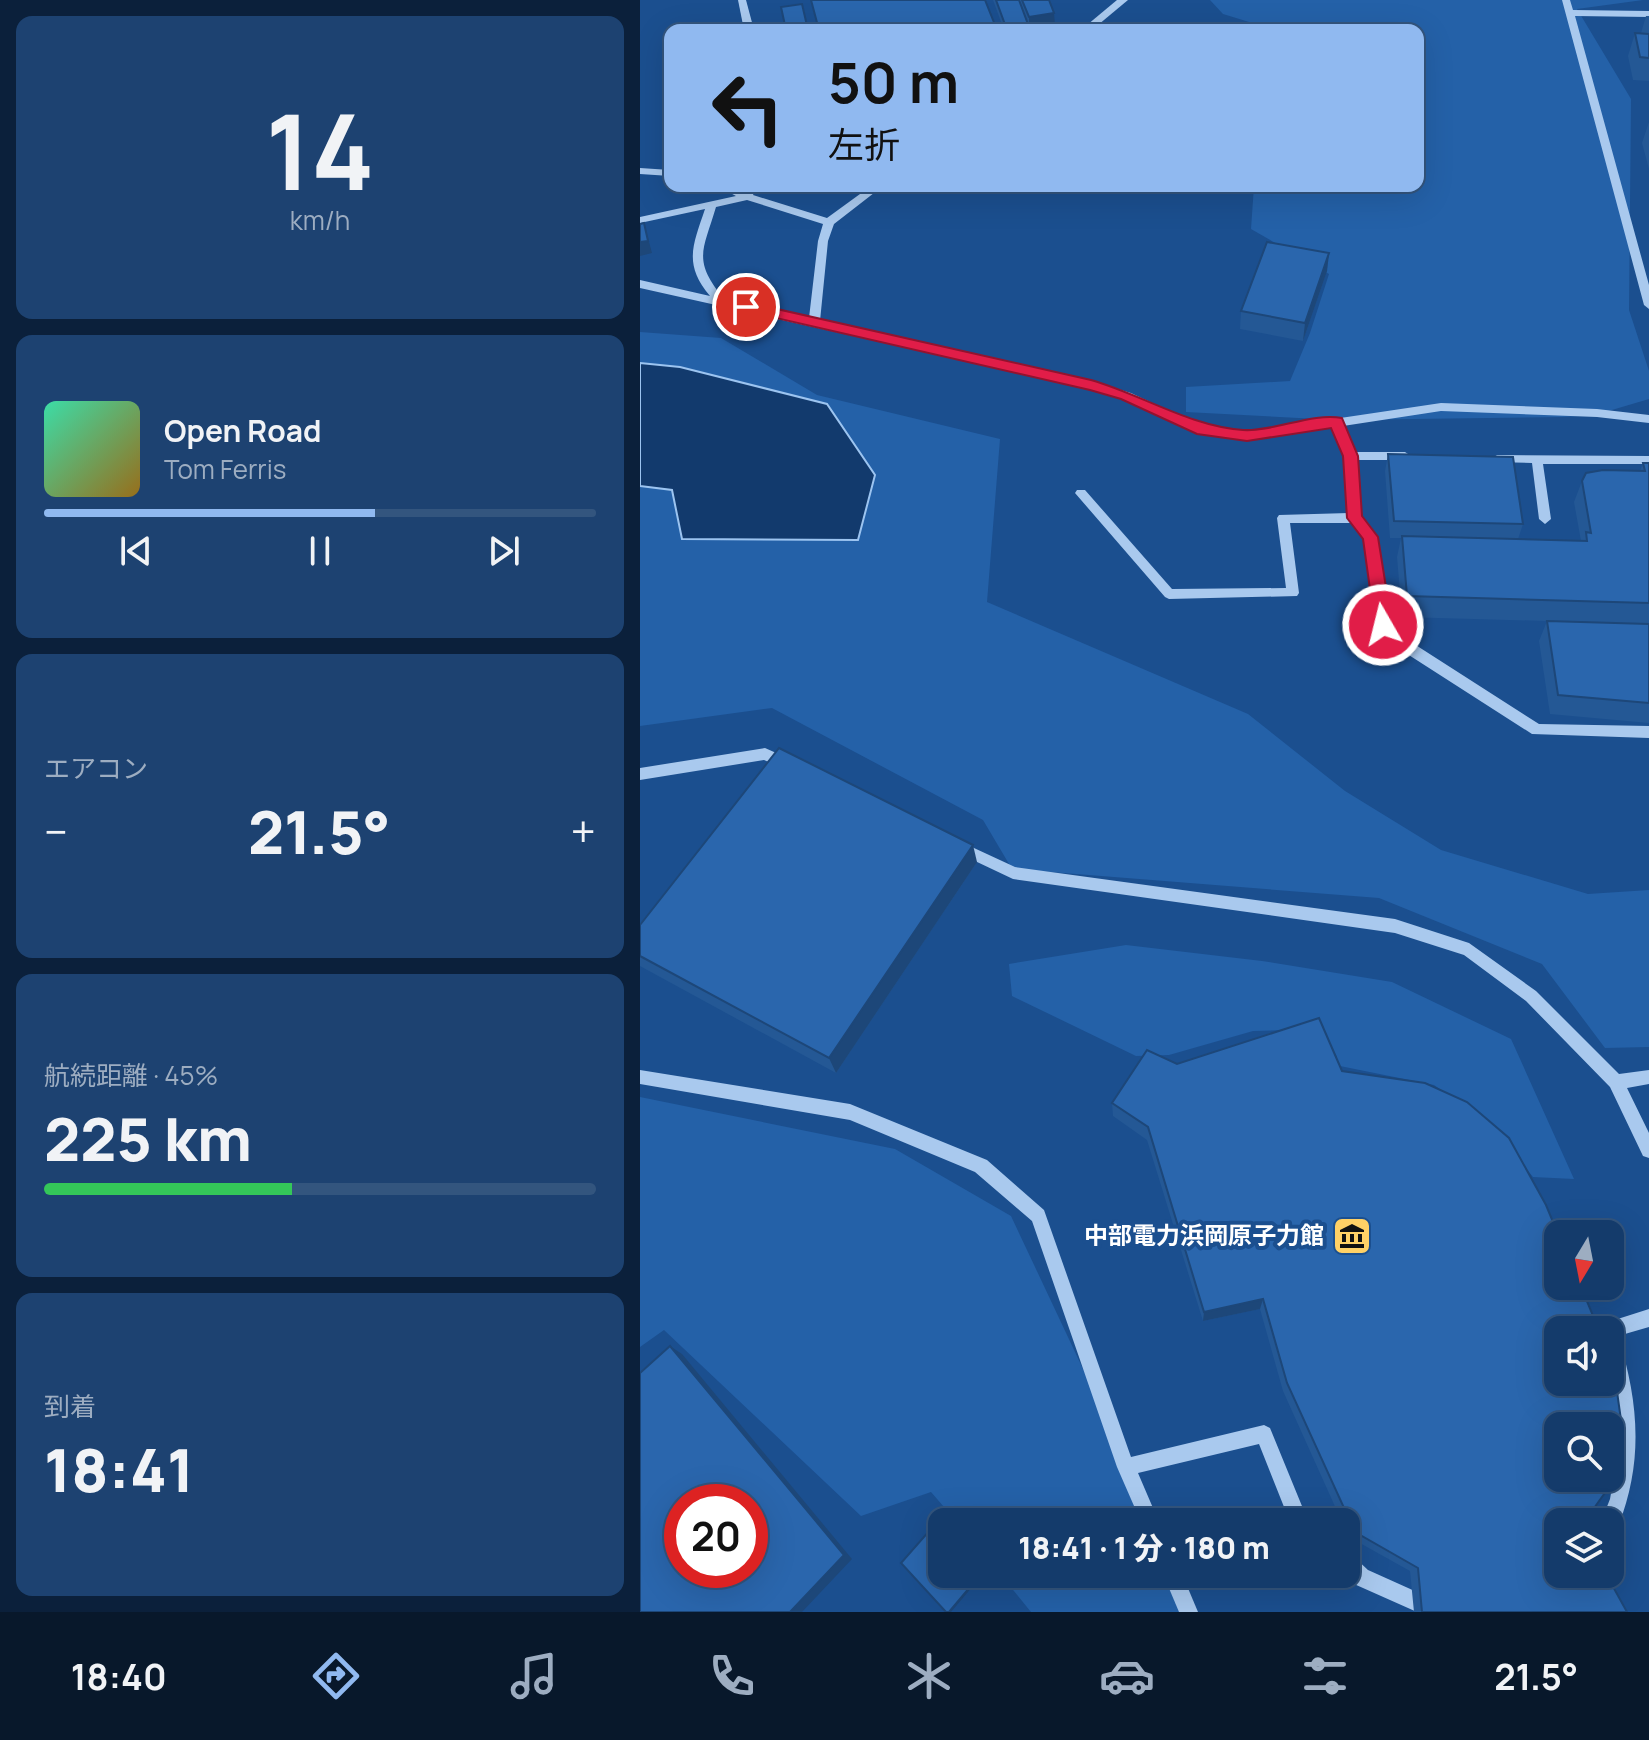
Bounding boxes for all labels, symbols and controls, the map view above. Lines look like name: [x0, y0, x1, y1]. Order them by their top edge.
text: 50 m: [828, 43, 959, 120]
icon: left: [696, 56, 800, 160]
text: 14: [266, 79, 374, 221]
text: 左折: [828, 120, 900, 169]
text: km/h: [290, 202, 350, 238]
pin: [712, 273, 780, 341]
icon: arrive: [724, 285, 768, 329]
text: Open Road: [164, 410, 321, 451]
text: Tom Ferris: [164, 451, 286, 487]
icon: previous: [114, 529, 158, 573]
icon: pause: [298, 529, 342, 573]
icon: next: [482, 529, 526, 573]
position arrow: [1341, 583, 1425, 667]
text: エアコン: [44, 750, 148, 786]
text: 21.5°: [248, 790, 391, 872]
text: −: [44, 801, 68, 861]
text: +: [571, 801, 596, 861]
text: 航続距離 · 45%: [44, 1057, 218, 1093]
text: 225 km: [44, 1097, 252, 1179]
museum icon: 中部電力浜岡原子力館: [1331, 1215, 1373, 1257]
place label: 中部電力浜岡原子力館: [1084, 1218, 1324, 1251]
north arrow: [1544, 1220, 1624, 1300]
map controls: [1544, 1220, 1624, 1588]
button: sound: [1544, 1316, 1624, 1396]
text: 到着: [44, 1388, 96, 1424]
button: search: [1544, 1412, 1624, 1492]
text: 18:41: [44, 1428, 194, 1510]
speed limit sign: 20: [664, 1484, 768, 1588]
button: layers: [1544, 1508, 1624, 1588]
text: 18:41 · 1 分 · 180 m: [1018, 1527, 1270, 1568]
icon: directions: [308, 1648, 364, 1704]
icon: music: [506, 1648, 562, 1704]
icon: phone: [704, 1648, 760, 1704]
icon: climate: [901, 1648, 957, 1704]
icon: car: [1099, 1648, 1155, 1704]
icon: filters: [1297, 1648, 1353, 1704]
text: 18:40: [71, 1652, 167, 1701]
text: 21.5°: [1494, 1652, 1578, 1701]

